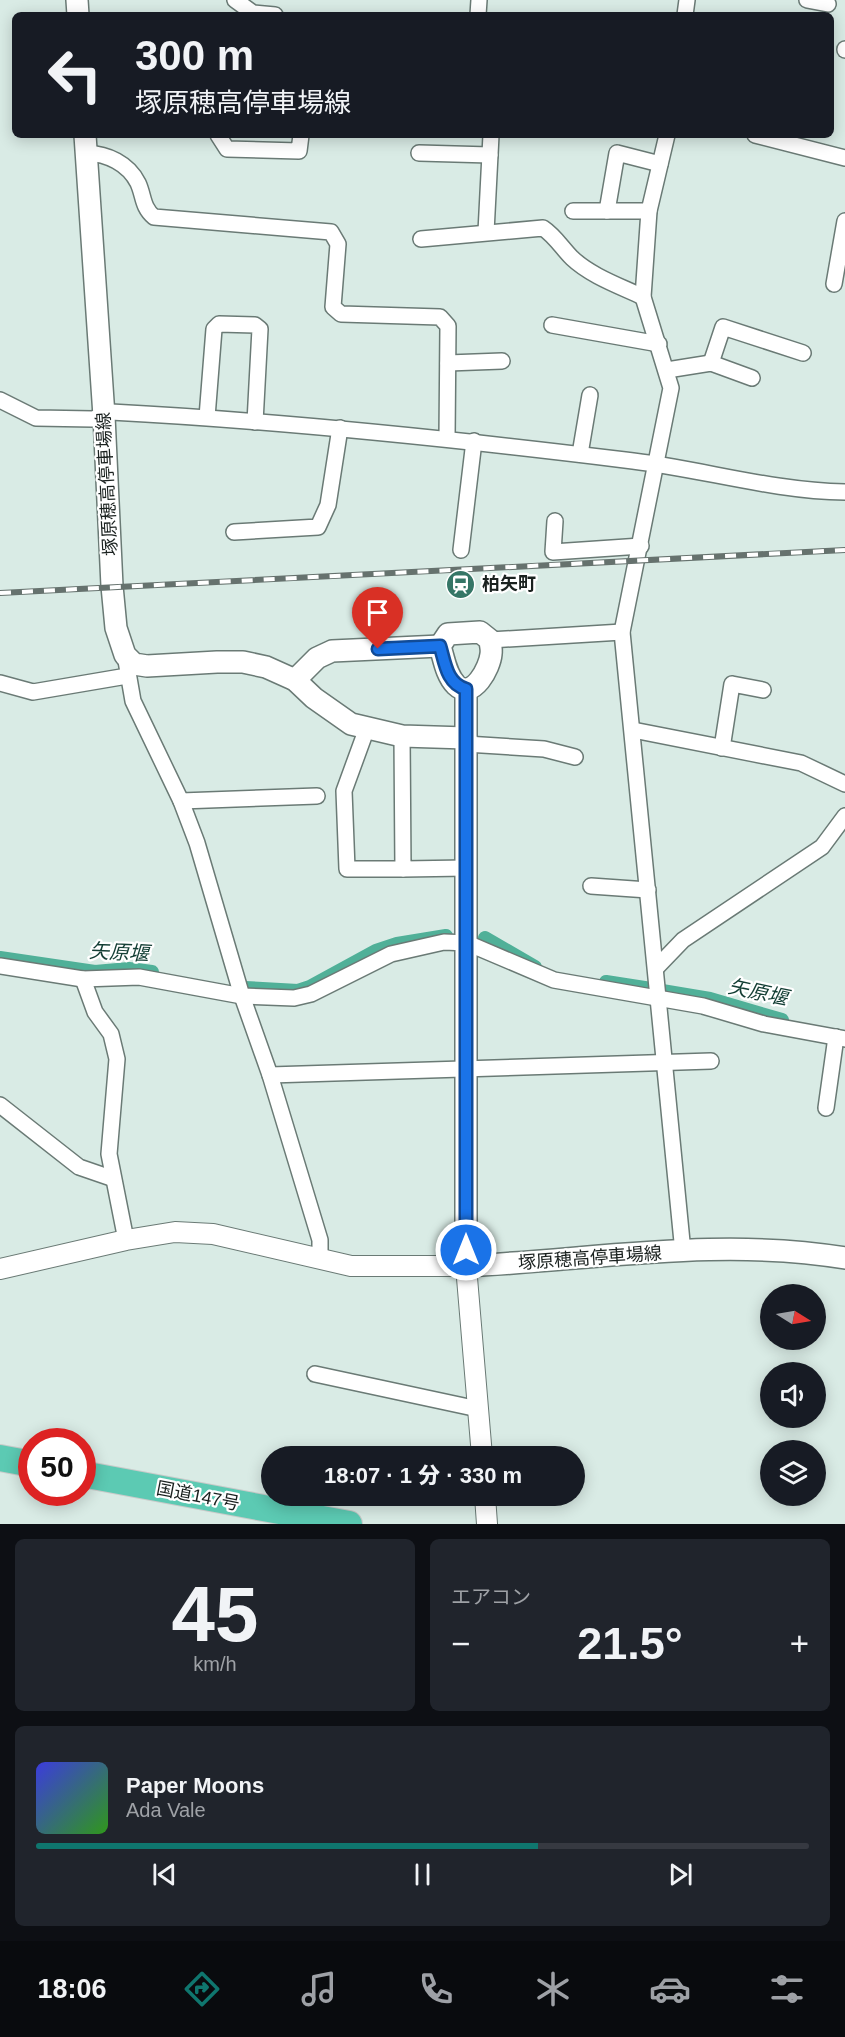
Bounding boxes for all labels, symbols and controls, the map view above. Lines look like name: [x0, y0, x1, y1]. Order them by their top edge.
text: 300 m: [135, 32, 254, 79]
icon: left: [36, 36, 114, 114]
text: 塚原穂高停車場線: [135, 88, 351, 118]
street label: 塚原穂高停車場線: [93, 412, 121, 556]
station icon: 柏矢町: [445, 568, 477, 600]
place label: 柏矢町: [482, 574, 536, 594]
pin: [352, 587, 403, 649]
icon: arrive: [361, 596, 394, 629]
water label: 矢原堰: [88, 939, 154, 965]
water label: 矢原堰: [726, 975, 794, 1010]
position arrow: [434, 1218, 498, 1282]
street label: 塚原穂高停車場線: [517, 1243, 663, 1273]
north arrow: [760, 1284, 826, 1350]
map controls: [760, 1284, 826, 1506]
button: sound: [760, 1362, 826, 1428]
speed limit sign: 50: [18, 1428, 96, 1506]
button: layers: [760, 1440, 826, 1506]
text: 18:07 · 1 分 · 330 m: [324, 1463, 522, 1488]
street label: 国道147号: [155, 1478, 241, 1514]
text: 45: [172, 1570, 258, 1658]
text: エアコン: [451, 1586, 531, 1608]
text: 21.5°: [577, 1618, 683, 1669]
text: −: [451, 1625, 470, 1662]
text: +: [790, 1625, 809, 1662]
text: km/h: [193, 1653, 237, 1675]
text: Paper Moons: [126, 1773, 264, 1798]
text: Ada Vale: [126, 1799, 206, 1821]
icon: previous: [148, 1858, 181, 1891]
icon: pause: [406, 1858, 439, 1891]
icon: next: [664, 1858, 697, 1891]
icon: directions: [181, 1968, 223, 2010]
icon: music: [298, 1968, 340, 2010]
icon: phone: [415, 1968, 457, 2010]
icon: climate: [532, 1968, 574, 2010]
icon: car: [649, 1968, 691, 2010]
icon: filters: [766, 1968, 808, 2010]
text: 18:06: [37, 1974, 106, 2004]

